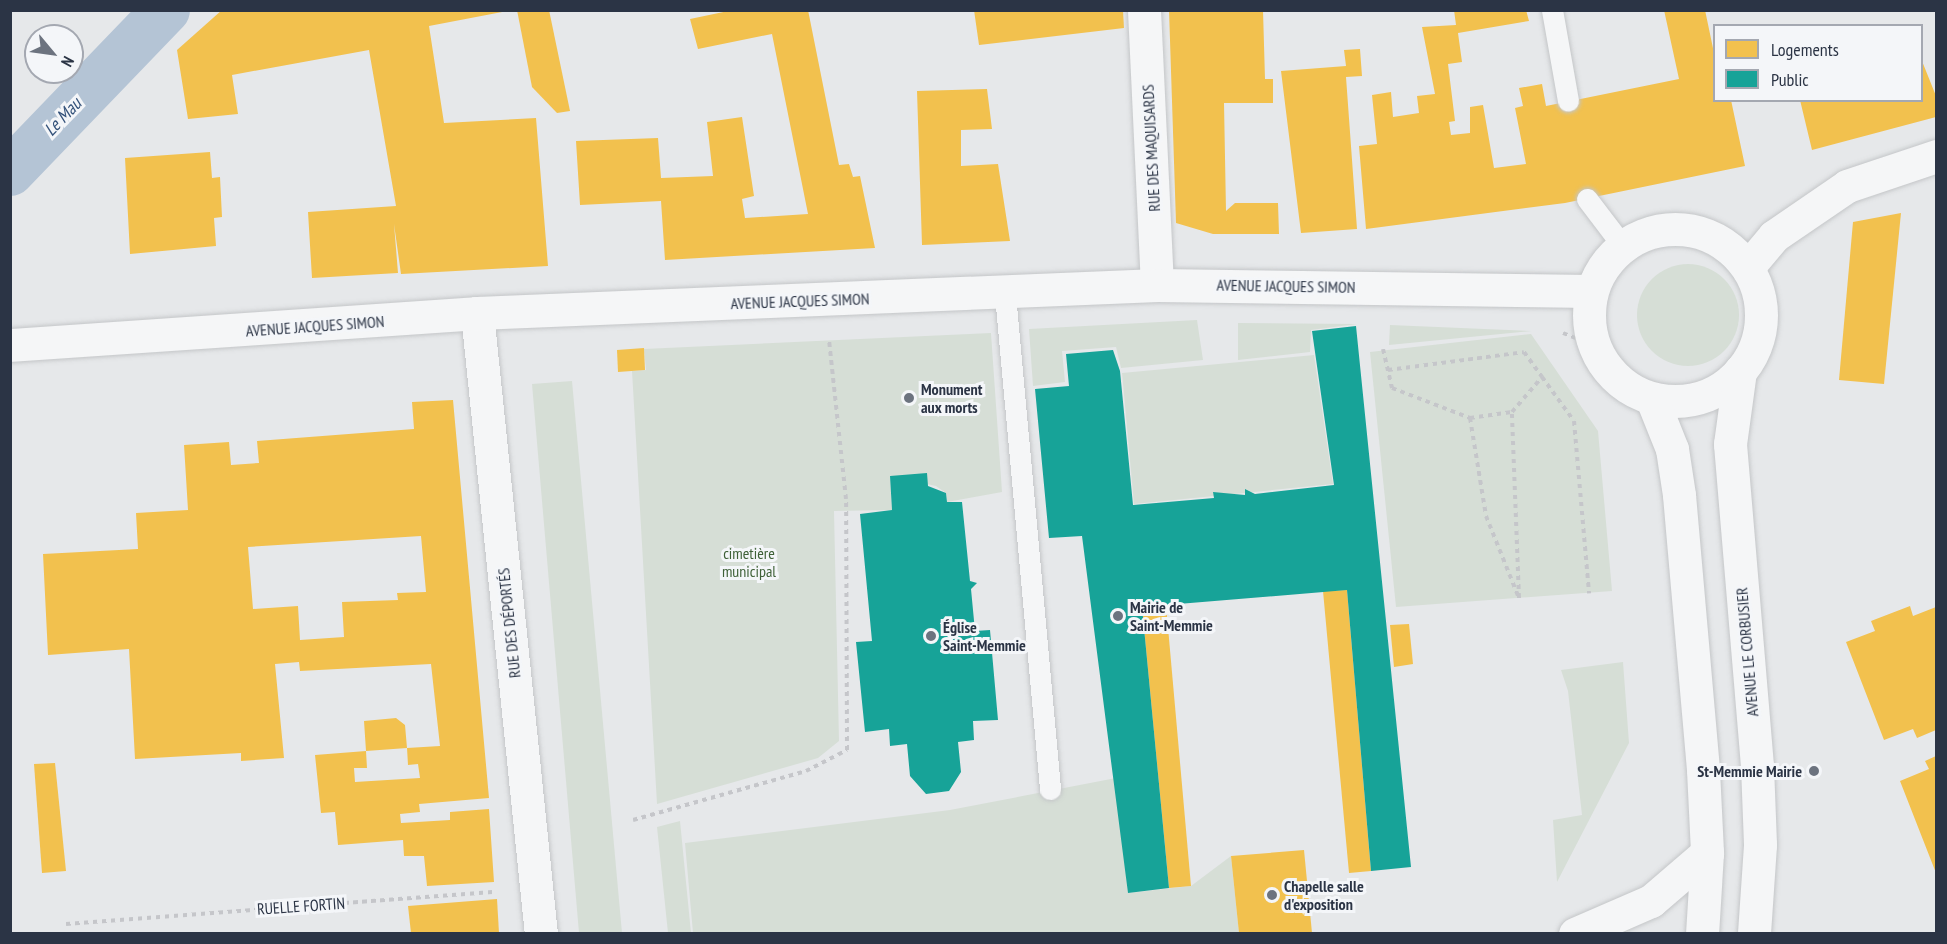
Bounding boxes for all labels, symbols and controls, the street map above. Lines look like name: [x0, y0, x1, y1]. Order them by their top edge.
north arrow: [24, 24, 84, 84]
legend: [1713, 24, 1923, 102]
text: Logements: [1771, 38, 1839, 61]
text: N: [57, 53, 79, 70]
text: Public: [1771, 68, 1809, 91]
street label: RUE DES MAQUISARDS: [1138, 84, 1164, 212]
water label: Le Mau: [40, 94, 86, 140]
street label: AVENUE JACQUES SIMON: [1216, 275, 1356, 297]
street label: AVENUE JACQUES SIMON: [730, 289, 870, 313]
street label: AVENUE JACQUES SIMON: [245, 312, 385, 340]
place label: Monument aux morts: [921, 379, 982, 417]
marker: Monument aux morts: [902, 391, 916, 405]
park label: cimetière municipal: [722, 543, 776, 581]
street label: RUE DES DÉPORTÉS: [494, 567, 524, 679]
street label: AVENUE LE CORBUSIER: [1732, 587, 1762, 717]
place label: Mairie de Saint-Memmie: [1130, 597, 1213, 635]
marker: Mairie de Saint-Memmie: [1111, 609, 1125, 623]
place label: Église Saint-Memmie: [943, 617, 1026, 655]
marker: Église Saint-Memmie: [924, 629, 938, 643]
place label: St-Memmie Mairie: [1697, 761, 1802, 781]
marker: St-Memmie Mairie: [1807, 764, 1821, 778]
place label: Chapelle salle d'exposition: [1284, 876, 1364, 914]
marker: Chapelle salle d'exposition: [1265, 888, 1279, 902]
street label: RUELLE FORTIN: [256, 893, 346, 919]

